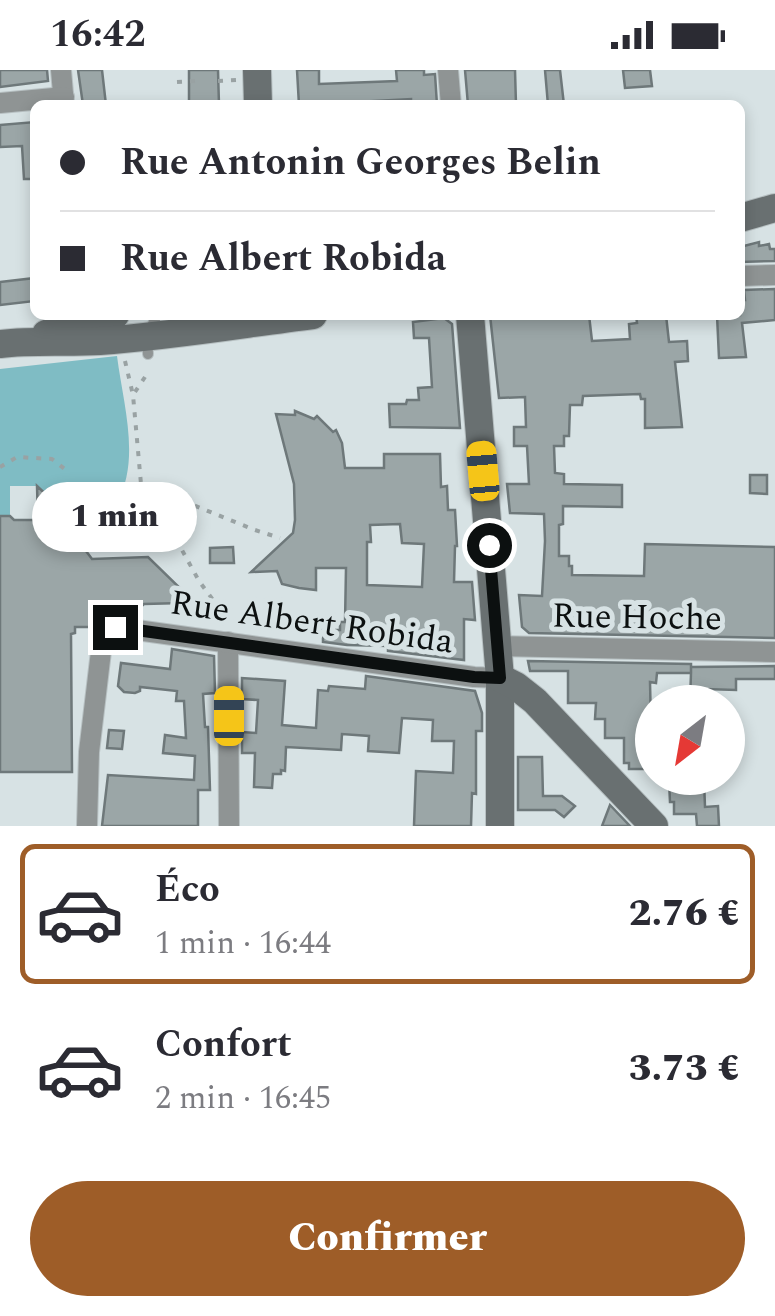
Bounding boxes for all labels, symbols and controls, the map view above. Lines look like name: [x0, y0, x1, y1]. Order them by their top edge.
text: 16:42: [50, 6, 145, 64]
text: Rue Antonin Georges Belin: [120, 134, 601, 192]
text: Rue Albert Robida: [120, 230, 446, 288]
car: [465, 440, 501, 502]
callout: 1 min: [32, 482, 198, 552]
text: 1 min: [70, 492, 159, 541]
route start: [467, 523, 512, 568]
street label: Rue Albert Robida: [167, 576, 457, 669]
street label: Rue Hoche: [552, 590, 722, 645]
route end: [93, 605, 138, 650]
north arrow: [635, 685, 745, 795]
map controls: [635, 685, 745, 795]
car: [214, 686, 244, 746]
text: Éco: [155, 861, 220, 919]
icon: car: [35, 869, 125, 959]
text: 2.76 €: [629, 885, 740, 943]
text: 1 min · 16:44: [155, 919, 331, 968]
text: Confort: [155, 1016, 292, 1074]
icon: car: [35, 1024, 125, 1114]
text: 3.73 €: [629, 1040, 740, 1098]
text: 2 min · 16:45: [155, 1074, 331, 1123]
button: Confirmer: [30, 1181, 745, 1296]

